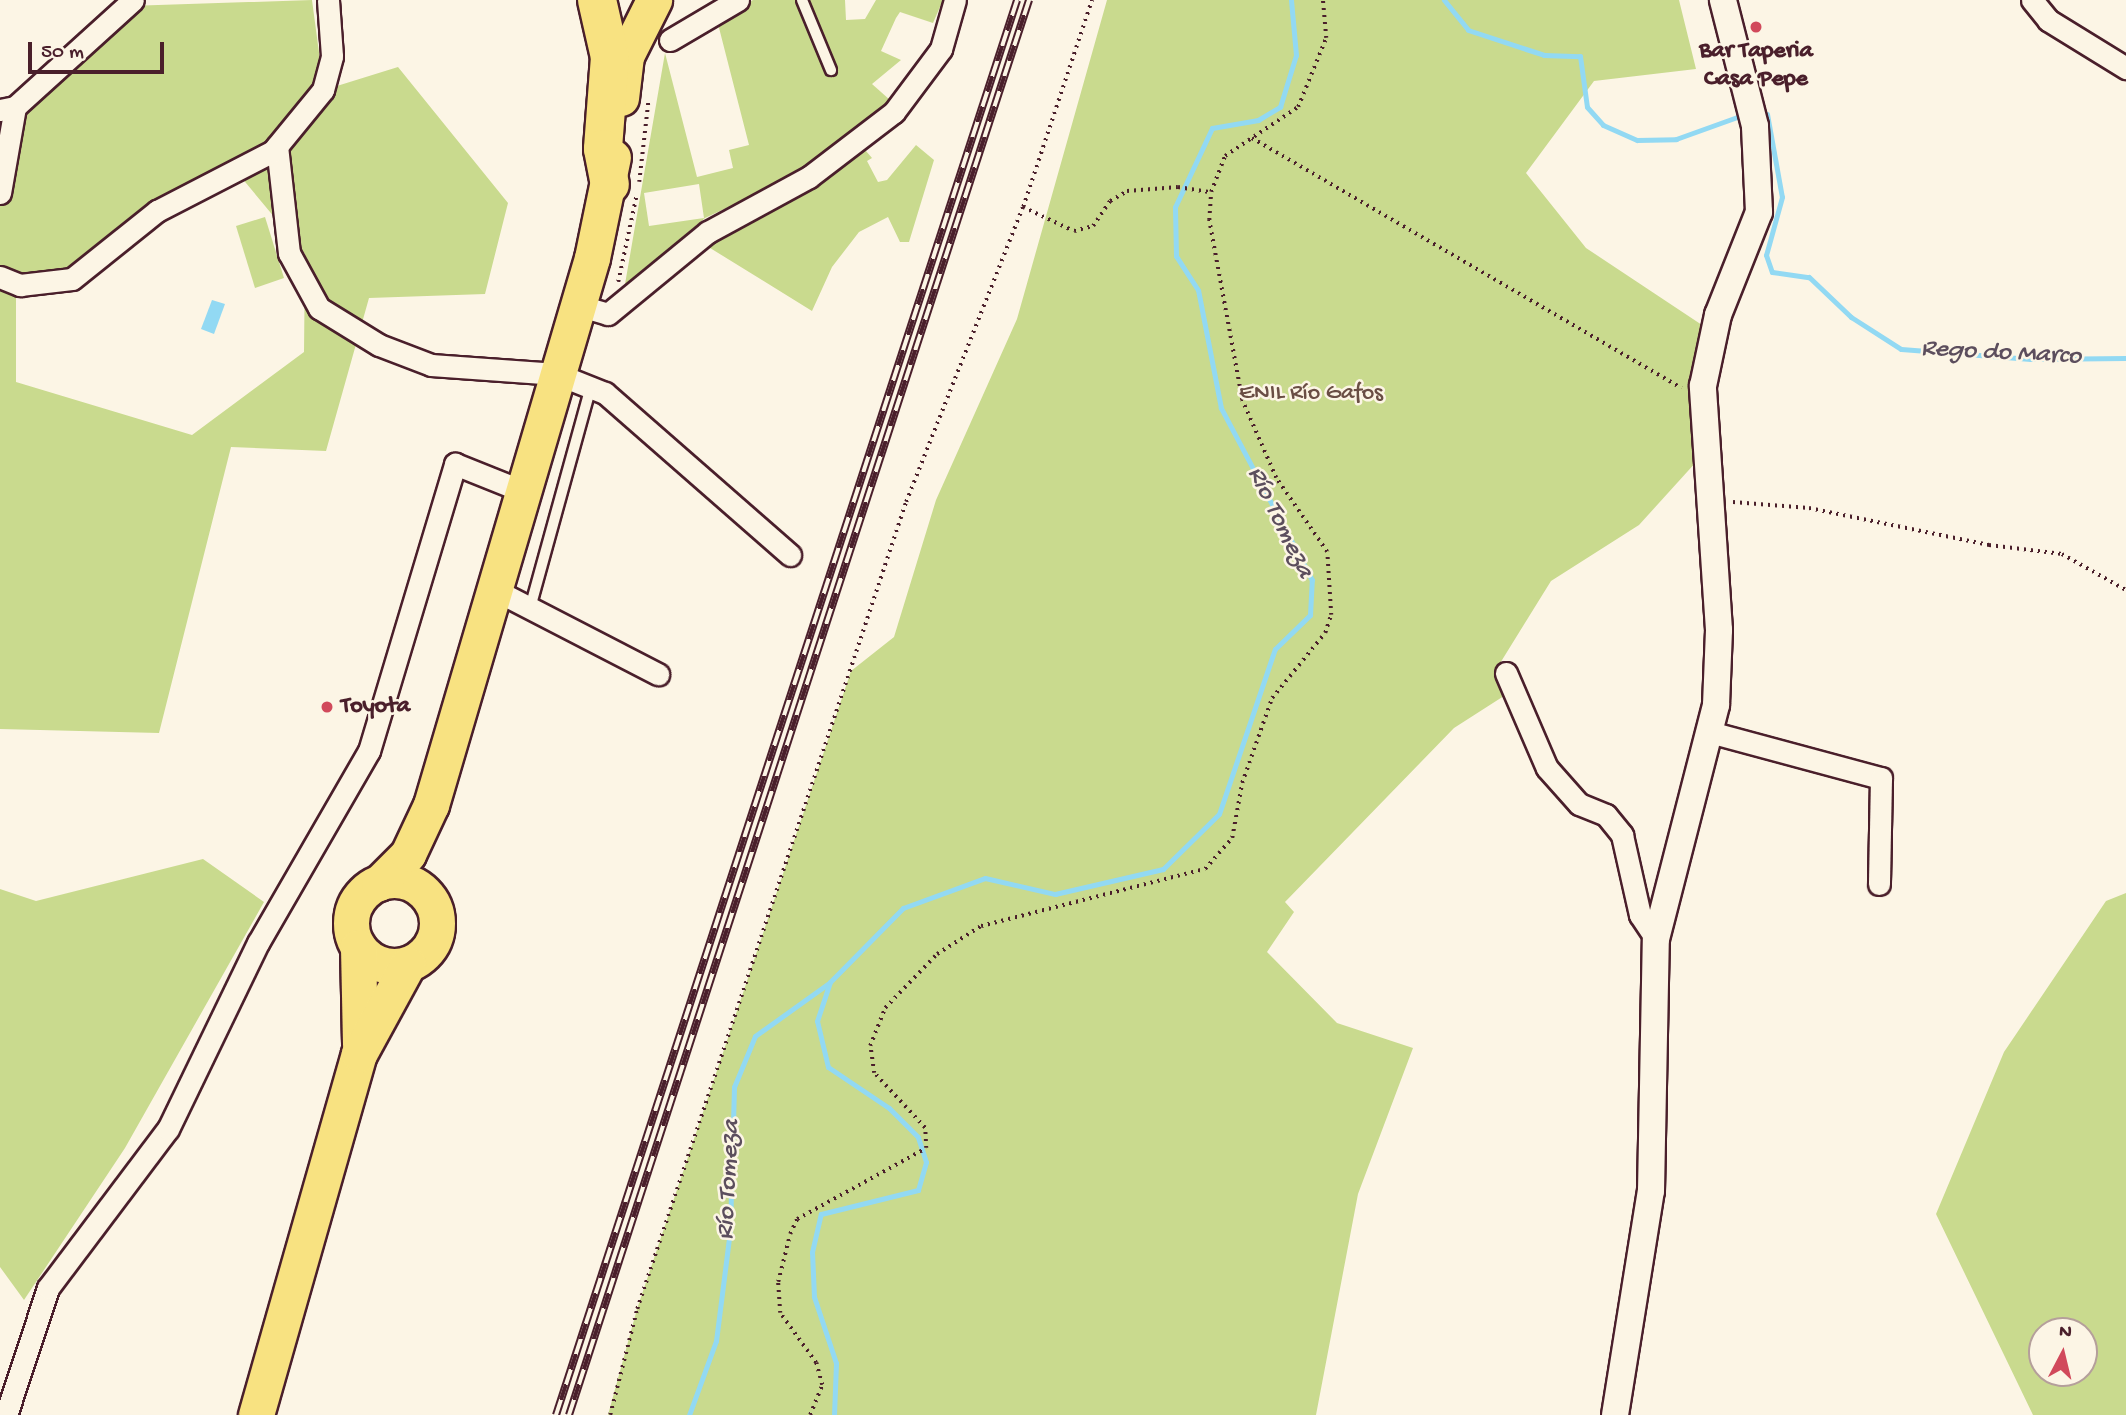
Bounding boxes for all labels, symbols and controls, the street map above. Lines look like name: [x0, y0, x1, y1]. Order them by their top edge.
marker: Bar Taperia Casa Pepe: [1748, 19, 1764, 35]
scale bar: [32, 28, 168, 72]
place label: Bar Taperia Casa Pepe: [1699, 38, 1813, 94]
text: 50 m: [41, 41, 84, 66]
water label: Rego do Marco: [1920, 334, 2082, 374]
park label: ENIL Río Gafos: [1239, 380, 1383, 408]
water label: Río Tomeza: [1239, 462, 1319, 584]
place label: Toyota: [341, 693, 410, 721]
marker: Toyota: [319, 699, 335, 715]
water label: Río Tomeza: [711, 1119, 749, 1241]
north arrow: [2028, 1317, 2098, 1387]
text: N: [2058, 1320, 2073, 1345]

